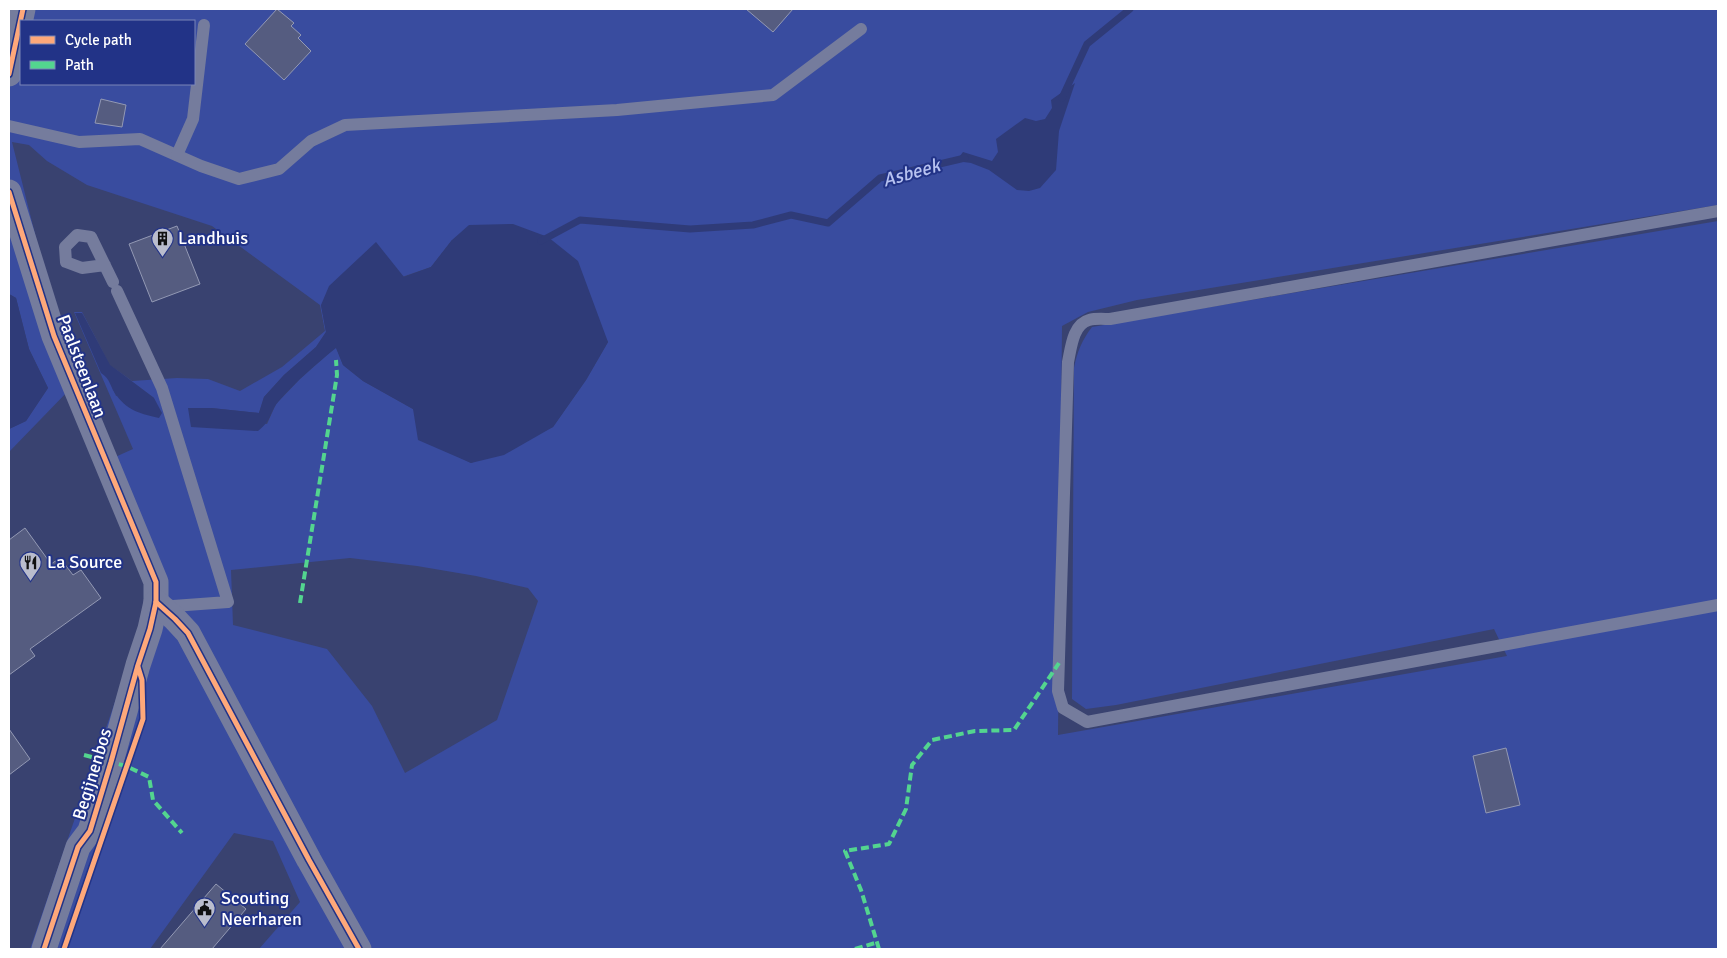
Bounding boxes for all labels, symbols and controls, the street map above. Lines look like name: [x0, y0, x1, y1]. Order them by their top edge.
legend: [20, 20, 195, 85]
text: Cycle path: [65, 31, 132, 49]
text: Path: [65, 56, 94, 74]
water label: Asbeek: [880, 153, 944, 193]
building icon: Landhuis: [150, 226, 174, 257]
place label: Landhuis: [178, 227, 248, 249]
street label: Paalsteenlaan: [52, 311, 112, 421]
restaurant icon: La Source: [19, 550, 43, 581]
place label: La Source: [47, 551, 122, 573]
street label: Begijnenbos: [68, 725, 116, 822]
place label: Scouting Neerharen: [221, 887, 302, 930]
public building icon: Scouting Neerharen: [193, 896, 217, 927]

